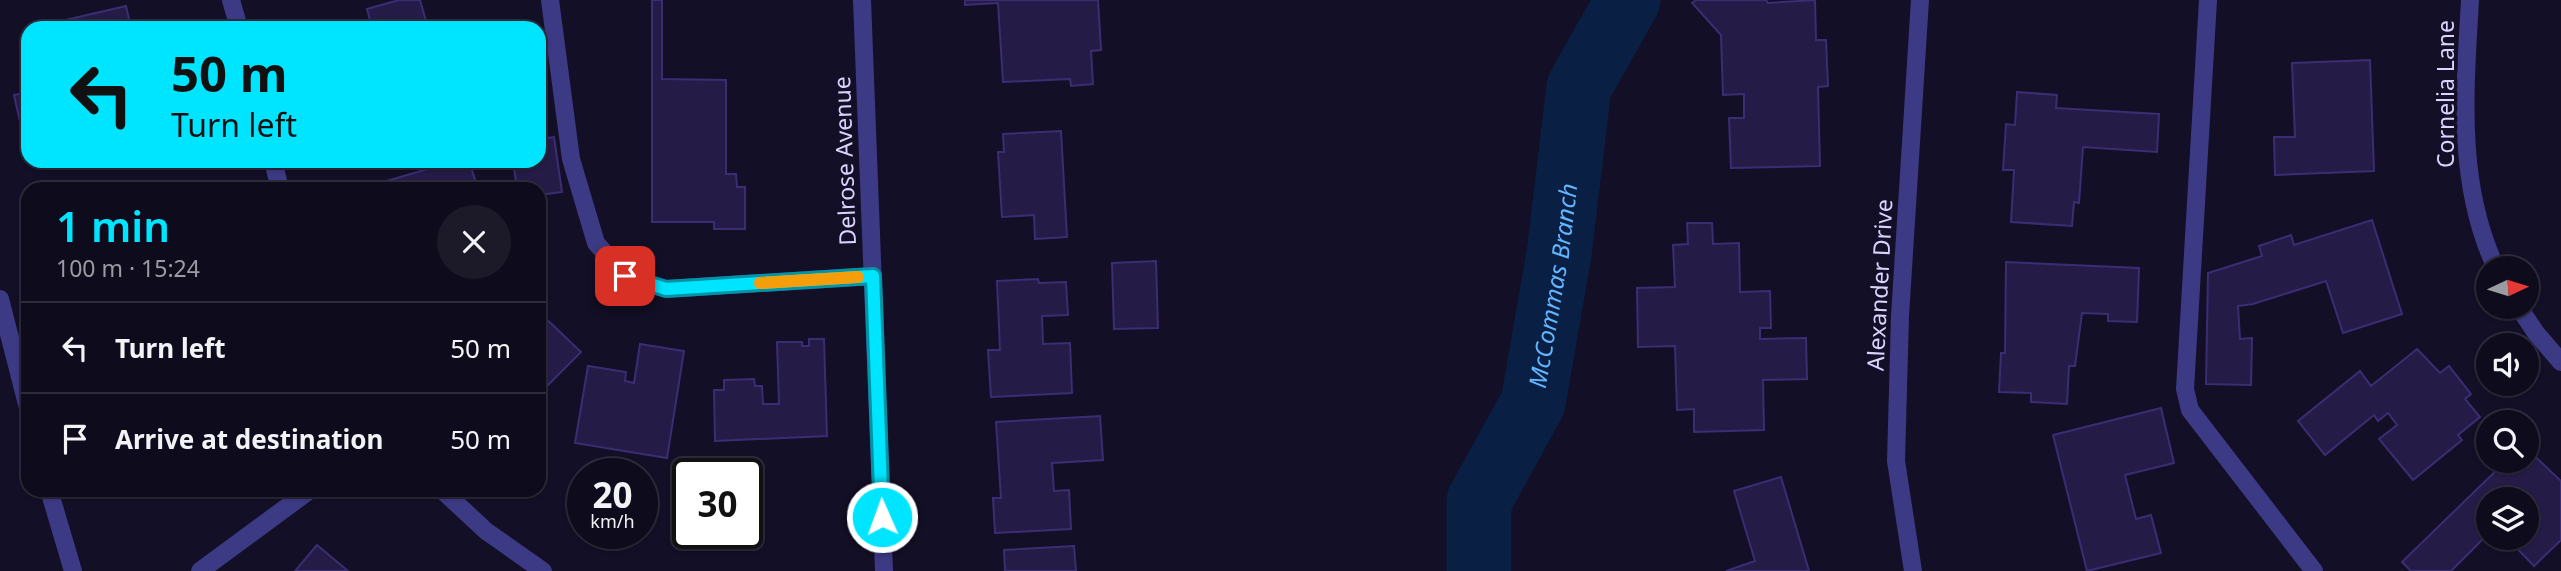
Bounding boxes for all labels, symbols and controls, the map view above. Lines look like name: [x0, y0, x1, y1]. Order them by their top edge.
street label: Cornelia Lane: [2429, 20, 2461, 168]
text: 50 m: [171, 40, 288, 106]
icon: left: [56, 49, 147, 140]
street label: Delrose Avenue: [825, 76, 863, 246]
text: Turn left: [171, 103, 297, 146]
water label: McCommas Branch: [1519, 181, 1584, 390]
text: 1 min: [56, 197, 170, 254]
street label: Alexander Drive: [1859, 198, 1899, 372]
button: close: [437, 205, 511, 279]
pin: [595, 246, 655, 306]
text: 100 m · 15:24: [56, 252, 200, 284]
north arrow: [2476, 256, 2539, 318]
map controls: [2476, 256, 2539, 550]
icon: arrive: [606, 257, 644, 295]
icon: left: [56, 329, 94, 367]
text: Turn left: [115, 330, 226, 366]
text: 50 m: [450, 330, 511, 366]
button: sound: [2476, 333, 2539, 396]
button: search: [2476, 410, 2539, 473]
icon: arrive: [56, 420, 94, 458]
text: Arrive at destination: [115, 421, 384, 457]
text: 50 m: [450, 421, 511, 457]
speed limit sign: 30: [672, 458, 763, 549]
text: 20: [592, 471, 633, 518]
position arrow: [845, 480, 919, 554]
button: layers: [2476, 487, 2539, 550]
text: km/h: [590, 509, 635, 533]

